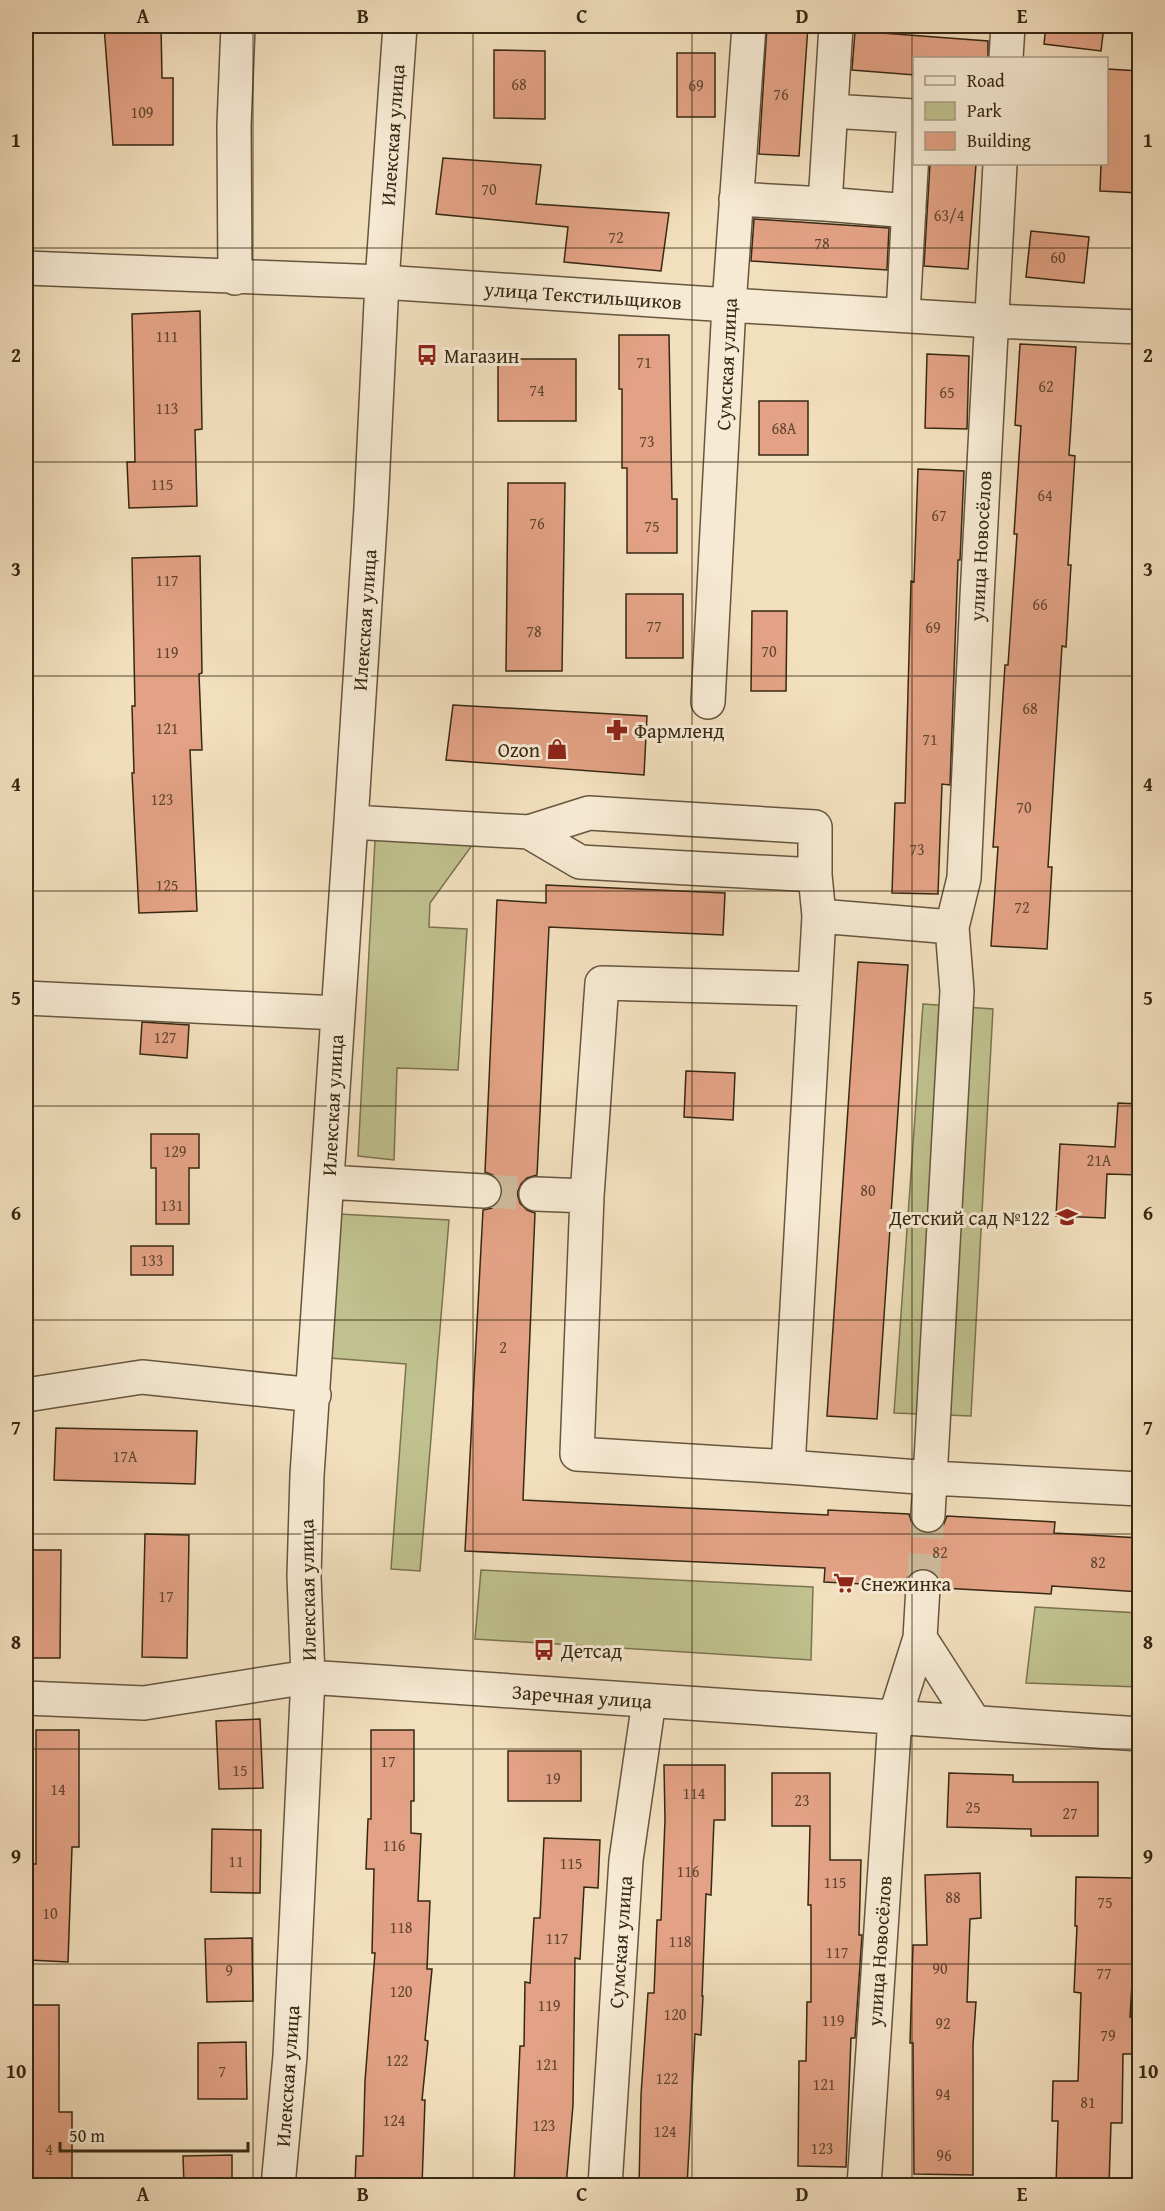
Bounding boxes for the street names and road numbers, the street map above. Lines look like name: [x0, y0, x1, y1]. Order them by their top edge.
street label: Илекская улица: [373, 63, 411, 207]
street label: улица Текстильщиков: [482, 274, 683, 316]
street label: Сумская улица: [708, 296, 744, 431]
street label: улица Новосёлов: [962, 470, 998, 623]
street label: Илекская улица: [345, 548, 383, 692]
street label: Илекская улица: [314, 1033, 350, 1177]
street label: Илекская улица: [291, 1518, 323, 1661]
street label: Заречная улица: [511, 1677, 654, 1715]
street label: Сумская улица: [601, 1874, 639, 2009]
street label: улица Новосёлов: [859, 1875, 899, 2028]
street label: Илекская улица: [268, 2004, 306, 2148]

